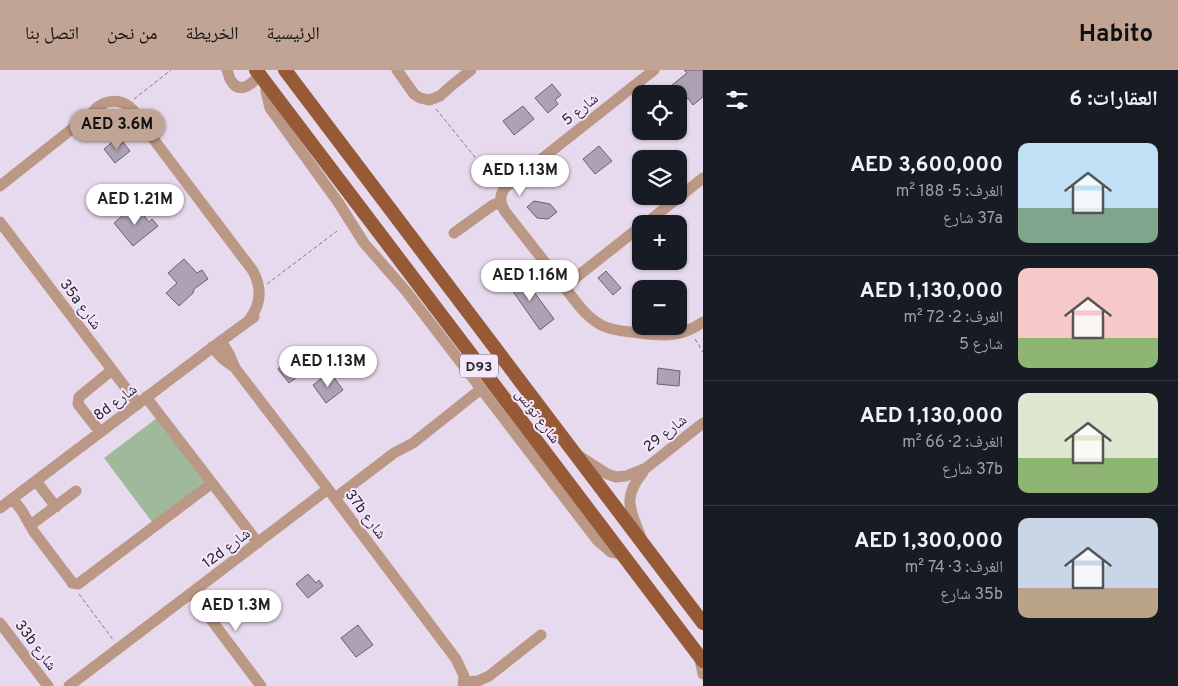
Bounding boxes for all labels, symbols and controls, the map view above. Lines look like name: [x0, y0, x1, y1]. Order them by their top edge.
text: Habito: [1079, 20, 1153, 50]
text: اتصل بنا: [25, 23, 79, 46]
text: من نحن: [107, 23, 158, 46]
text: الخريطة: [186, 23, 239, 46]
text: الرئيسية: [267, 23, 320, 46]
map controls: [632, 85, 687, 335]
button: locate: [632, 85, 687, 140]
icon: filters: [723, 86, 751, 114]
text: العقارات: 6: [1069, 86, 1158, 113]
street label: شارع 5: [559, 90, 603, 130]
pin: AED 3.6M: [65, 108, 169, 151]
text: AED 3.6M: [81, 115, 153, 135]
button: layers: [632, 150, 687, 205]
text: AED 3,600,000: [850, 152, 1003, 179]
pin: AED 1.13M: [463, 154, 577, 197]
text: AED 1.13M: [482, 161, 558, 181]
icon: home: [1058, 163, 1118, 223]
text: الغرف: 5 · 188 m²: [896, 182, 1003, 202]
pin: AED 1.21M: [78, 184, 192, 226]
text: AED 1.21M: [97, 190, 173, 210]
text: 37a شارع: [943, 209, 1003, 229]
button: +: [632, 215, 687, 270]
pin: AED 1.16M: [473, 260, 587, 302]
text: AED 1.16M: [492, 266, 568, 286]
street label: 35a شارع: [55, 276, 105, 334]
text: AED 1,130,000: [860, 278, 1003, 305]
button: −: [632, 280, 687, 335]
icon: home: [1058, 288, 1118, 348]
text: الغرف: 2 · 72 m²: [903, 308, 1003, 328]
text: شارع 5: [959, 335, 1003, 355]
pin: AED 1.13M: [271, 346, 385, 388]
text: AED 1.13M: [290, 352, 366, 372]
road number: D93: [460, 354, 498, 378]
street label: 8d شارع: [90, 381, 142, 426]
street label: شارع تونس: [510, 386, 564, 448]
text: AED 1,130,000: [860, 403, 1003, 430]
street label: شارع 29: [640, 411, 692, 457]
icon: home: [1058, 413, 1118, 473]
text: الغرف: 2 · 66 m²: [902, 433, 1003, 453]
text: 37b شارع: [942, 460, 1003, 480]
street label: 37b شارع: [340, 486, 390, 544]
street label: 12d شارع: [199, 525, 255, 573]
text: AED 1,300,000: [854, 528, 1003, 555]
icon: home: [1058, 538, 1118, 598]
text: الغرف: 3 · 74 m²: [905, 558, 1003, 578]
text: 35b شارع: [940, 585, 1003, 605]
pin: AED 1.3M: [184, 590, 288, 632]
text: AED 1.3M: [201, 596, 271, 616]
street label: 33b شارع: [10, 617, 60, 675]

